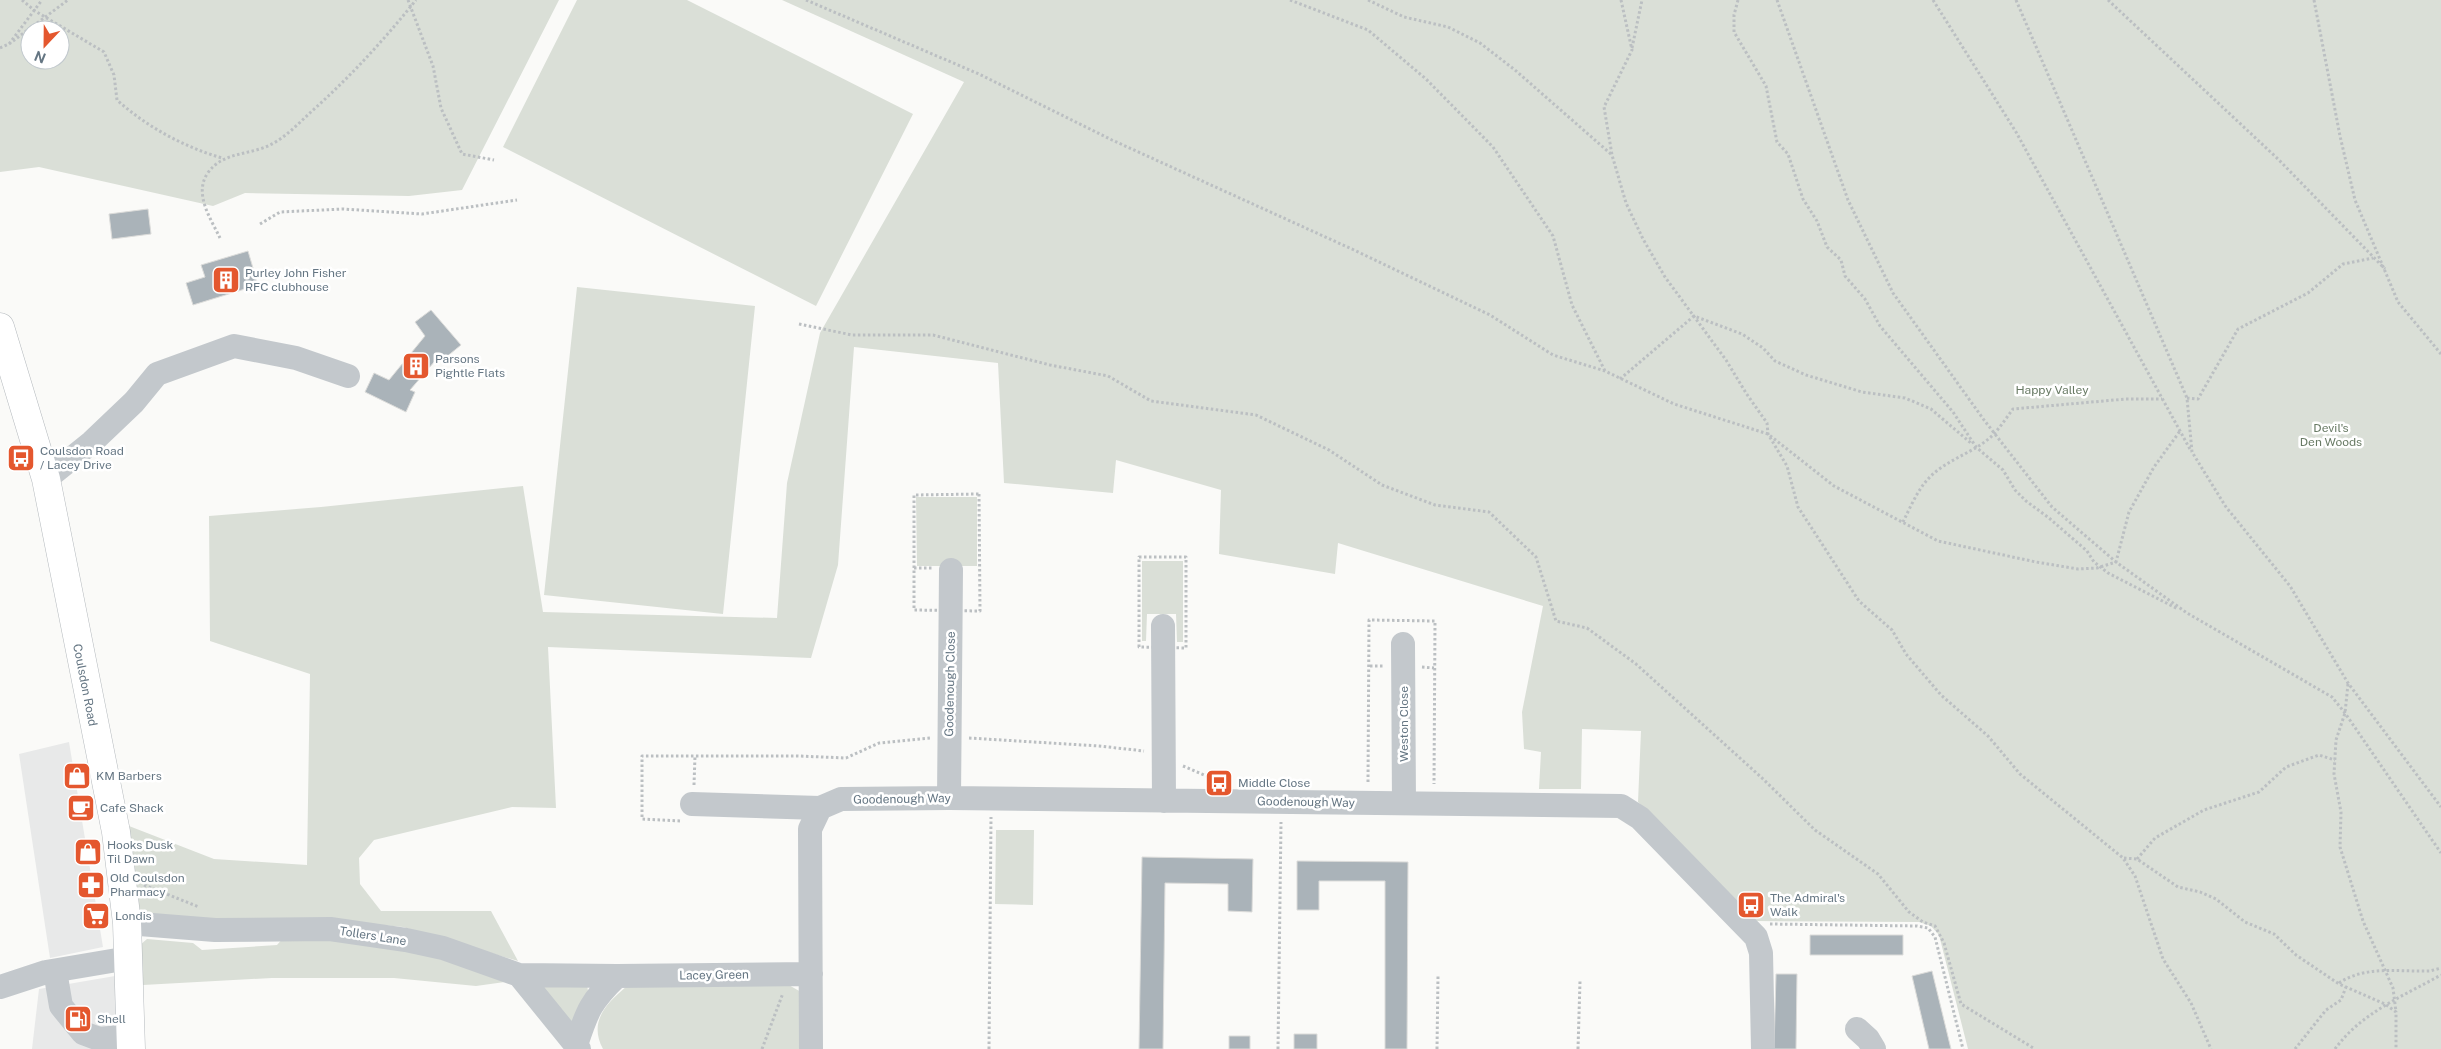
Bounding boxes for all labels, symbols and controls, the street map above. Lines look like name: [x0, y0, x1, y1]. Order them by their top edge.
north arrow: [20, 20, 70, 70]
text: N: [32, 48, 48, 67]
building icon: Purley John Fisher RFC clubhouse: [211, 265, 241, 295]
place label: Purley John Fisher RFC clubhouse: [245, 266, 347, 294]
building icon: Parsons Pightle Flats: [401, 351, 431, 381]
place label: Parsons Pightle Flats: [435, 352, 505, 380]
park label: Happy Valley: [2015, 383, 2089, 397]
park label: Devil's Den Woods: [2300, 421, 2362, 449]
bus stop icon: Coulsdon Road / Lacey Drive: [6, 443, 36, 473]
place label: Coulsdon Road / Lacey Drive: [40, 444, 124, 472]
street label: Goodenough Close: [942, 631, 958, 737]
street label: Coulsdon Road: [70, 643, 100, 727]
street label: Weston Close: [1397, 686, 1411, 762]
shop icon: KM Barbers: [62, 761, 92, 791]
bus stop icon: Middle Close: [1204, 768, 1234, 798]
place label: KM Barbers: [96, 769, 162, 783]
place label: Middle Close: [1238, 776, 1310, 790]
street label: Goodenough Way: [853, 791, 952, 807]
cafe icon: Cafe Shack: [66, 793, 96, 823]
street label: Goodenough Way: [1257, 794, 1356, 810]
place label: Cafe Shack: [100, 801, 164, 815]
shop icon: Hooks Dusk Til Dawn: [73, 837, 103, 867]
place label: Hooks Dusk Til Dawn: [107, 838, 174, 866]
pharmacy icon: Old Coulsdon Pharmacy: [76, 870, 106, 900]
place label: Old Coulsdon Pharmacy: [110, 871, 185, 899]
bus stop icon: The Admiral's Walk: [1736, 890, 1766, 920]
place label: The Admiral's Walk: [1770, 891, 1845, 919]
supermarket icon: Londis: [81, 901, 111, 931]
place label: Londis: [115, 909, 152, 923]
street label: Tollers Lane: [339, 924, 408, 948]
street label: Lacey Green: [679, 967, 749, 983]
fuel station icon: Shell: [63, 1004, 93, 1034]
place label: Shell: [97, 1012, 126, 1026]

